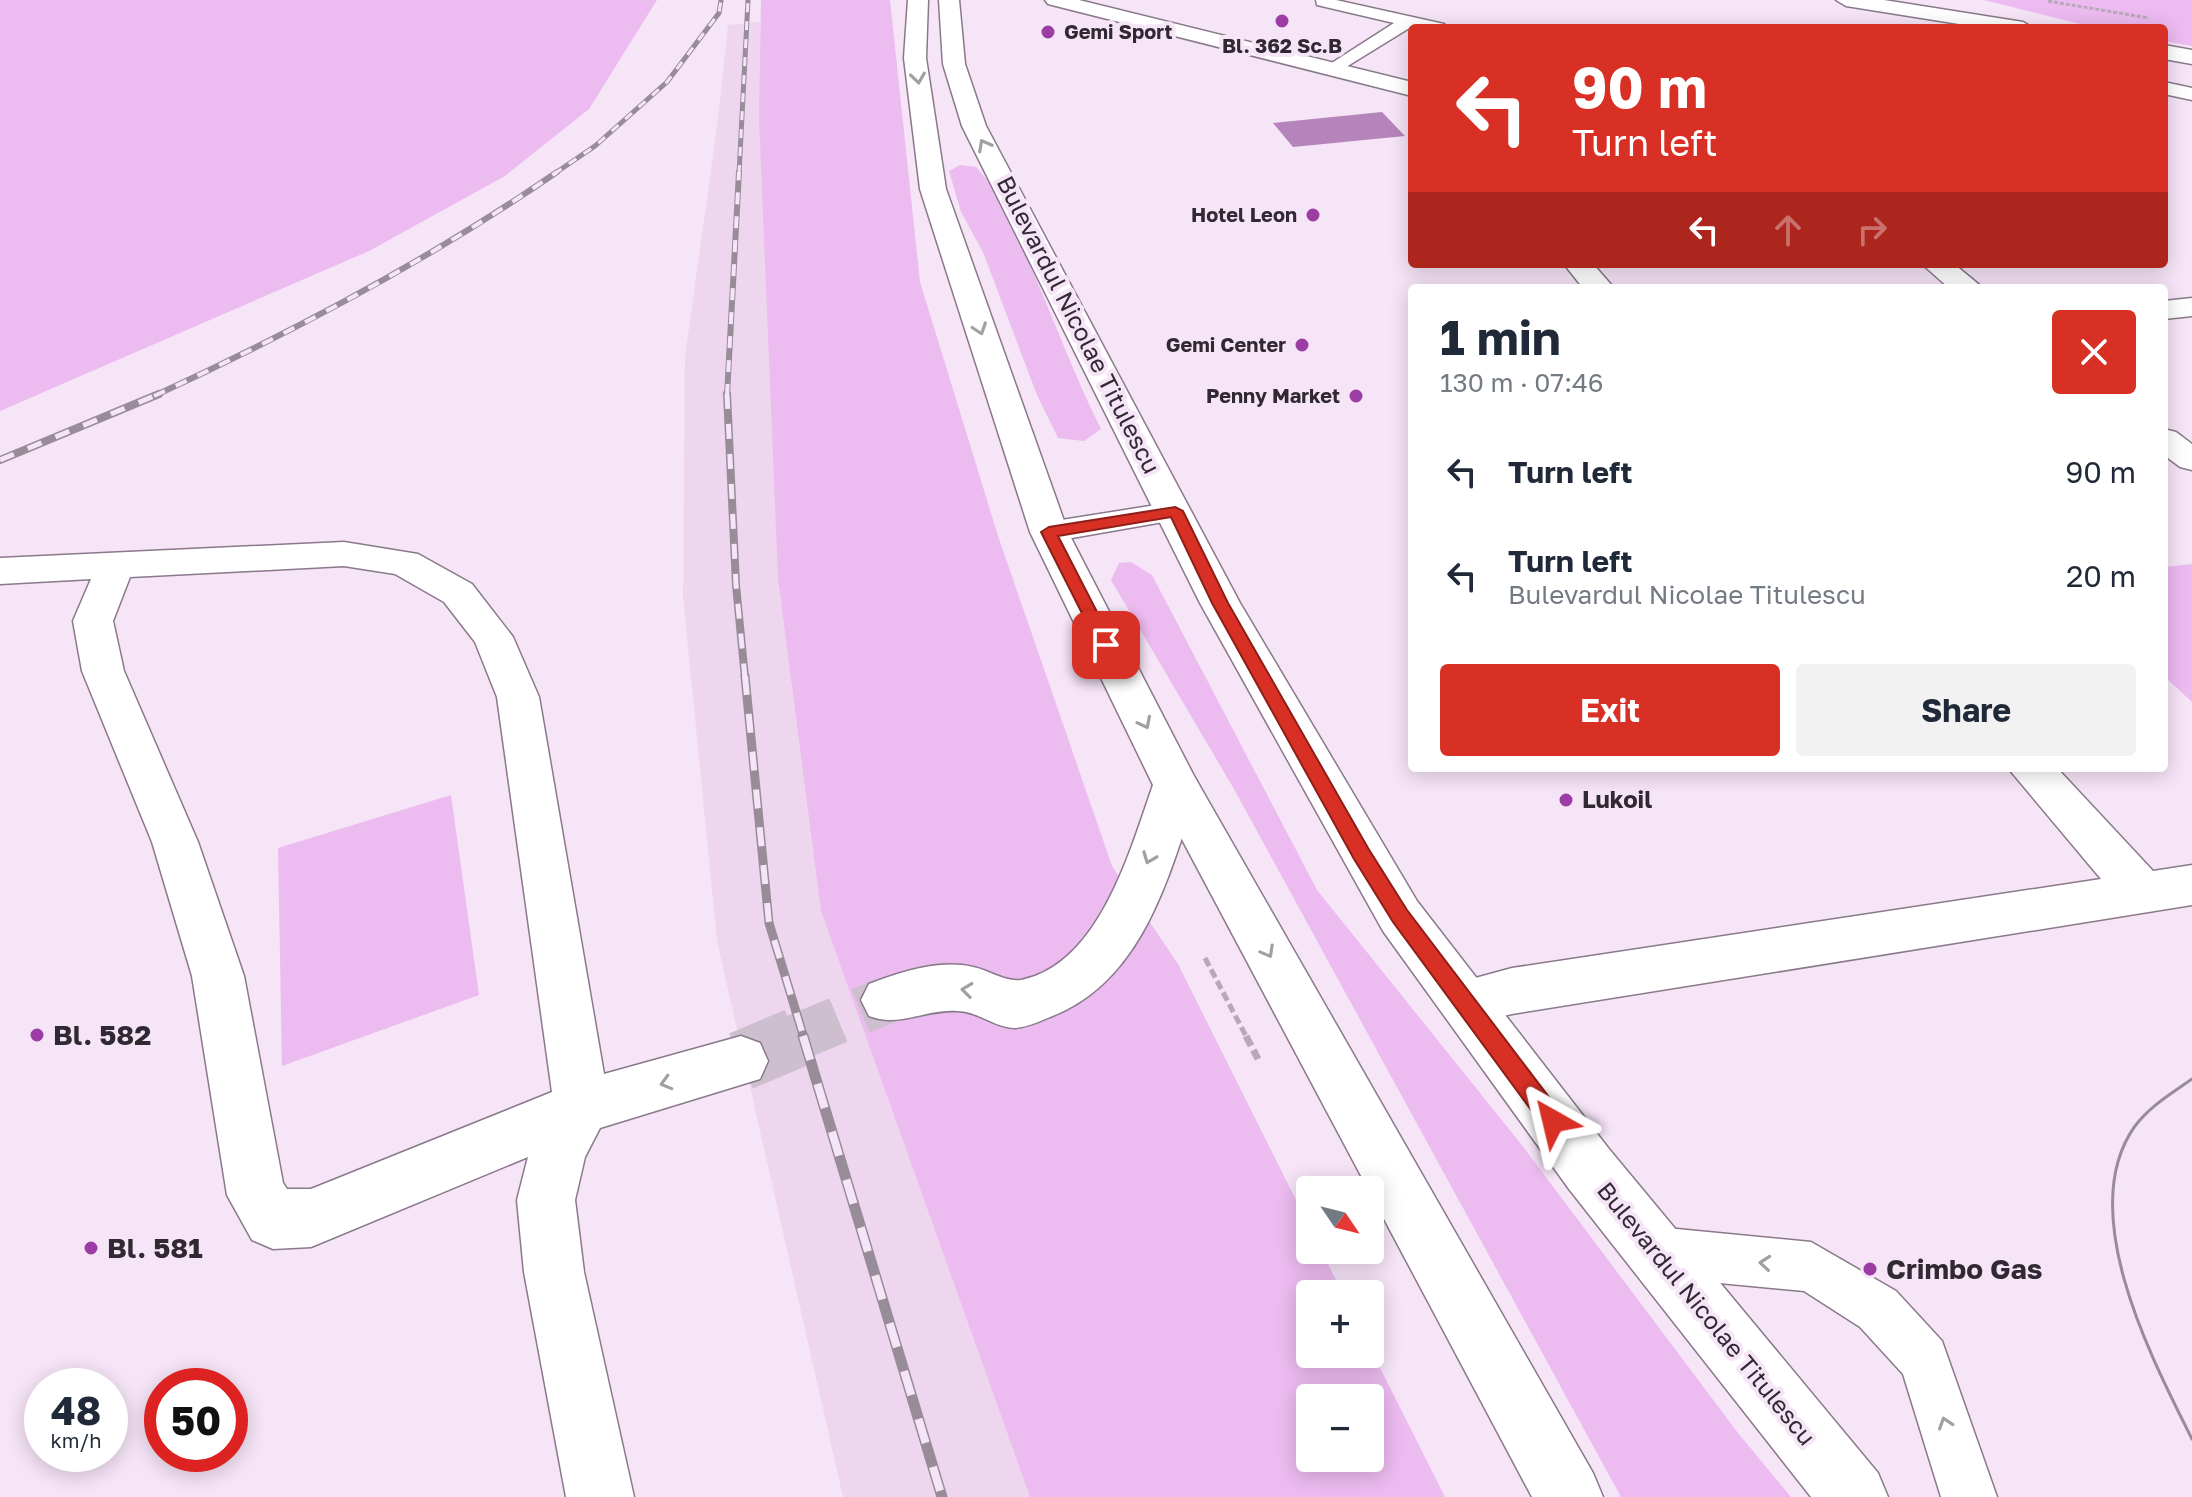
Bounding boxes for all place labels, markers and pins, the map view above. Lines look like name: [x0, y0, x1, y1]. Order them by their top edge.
marker: Bl. 362 Sc.B: [1273, 12, 1291, 30]
place label: Gemi Sport: [1064, 19, 1172, 43]
marker: Gemi Sport: [1039, 23, 1057, 41]
place label: Bl. 362 Sc.B: [1222, 33, 1342, 57]
place label: Hotel Leon: [1191, 202, 1297, 226]
marker: Hotel Leon: [1304, 206, 1322, 224]
place label: Gemi Center: [1166, 332, 1286, 356]
marker: Gemi Center: [1293, 336, 1311, 354]
place label: Penny Market: [1206, 383, 1340, 407]
marker: Penny Market: [1347, 387, 1365, 405]
pin: [1072, 611, 1140, 679]
place label: Lukoil: [1582, 784, 1652, 813]
marker: Lukoil: [1557, 791, 1575, 809]
place label: Bl. 582: [53, 1018, 151, 1051]
marker: Bl. 582: [28, 1026, 46, 1044]
place label: Bl. 581: [107, 1231, 203, 1264]
marker: Bl. 581: [82, 1239, 100, 1257]
place label: Crimbo Gas: [1886, 1252, 2043, 1285]
marker: Crimbo Gas: [1861, 1260, 1879, 1278]

